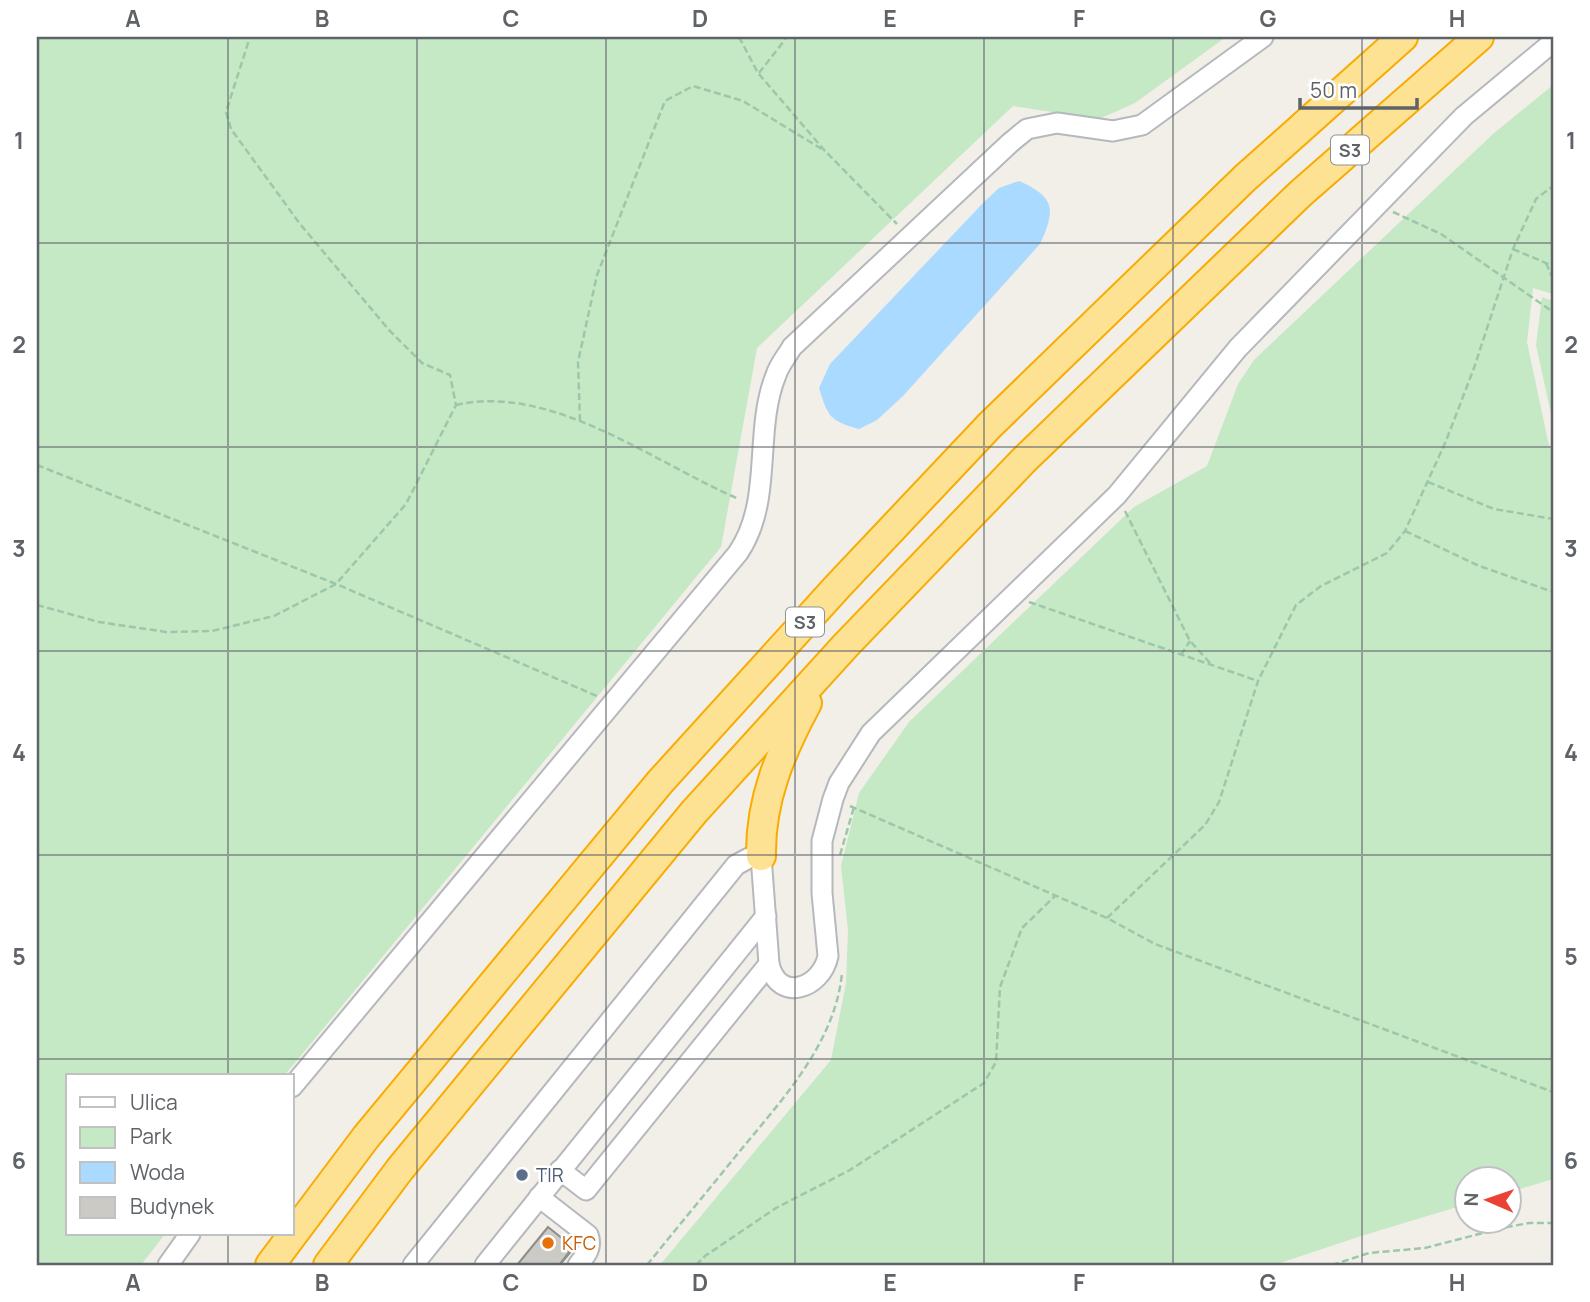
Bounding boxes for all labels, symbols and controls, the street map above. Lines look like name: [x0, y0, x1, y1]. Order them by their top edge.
text: A: [125, 2, 141, 34]
text: B: [315, 2, 329, 34]
text: C: [503, 2, 520, 34]
text: D: [692, 2, 708, 34]
text: E: [883, 2, 897, 34]
text: F: [1073, 2, 1085, 34]
text: G: [1260, 2, 1277, 34]
text: H: [1449, 2, 1465, 34]
scale bar: [1300, 66, 1417, 110]
text: 50 m: [1310, 76, 1357, 104]
text: 1: [14, 124, 24, 156]
text: 1: [1566, 124, 1576, 156]
road number: S3: [1331, 135, 1369, 164]
text: 2: [12, 328, 26, 360]
text: 2: [1564, 328, 1578, 360]
text: 3: [12, 532, 26, 564]
text: 3: [1564, 532, 1578, 564]
road number: S3: [786, 608, 824, 636]
text: 4: [12, 736, 26, 768]
text: 4: [1564, 736, 1578, 768]
text: 5: [12, 940, 26, 972]
text: 5: [1564, 940, 1578, 972]
legend: [66, 1074, 294, 1236]
text: Ulica: [130, 1088, 178, 1116]
text: Park: [130, 1122, 172, 1150]
text: 6: [12, 1144, 26, 1176]
text: 6: [1564, 1144, 1578, 1176]
text: Woda: [130, 1158, 185, 1186]
place label: TIR: [536, 1162, 564, 1188]
north arrow: [1454, 1166, 1524, 1236]
marker: TIR: [514, 1167, 530, 1183]
text: Budynek: [130, 1192, 215, 1220]
text: N: [1458, 1192, 1484, 1207]
place label: KFC: [562, 1230, 596, 1256]
marker: KFC: [540, 1235, 556, 1251]
text: A: [125, 1266, 141, 1298]
text: B: [315, 1266, 329, 1298]
text: C: [503, 1266, 520, 1298]
text: D: [692, 1266, 708, 1298]
text: E: [883, 1266, 897, 1298]
text: F: [1073, 1266, 1085, 1298]
text: G: [1260, 1266, 1277, 1298]
text: H: [1449, 1266, 1465, 1298]

